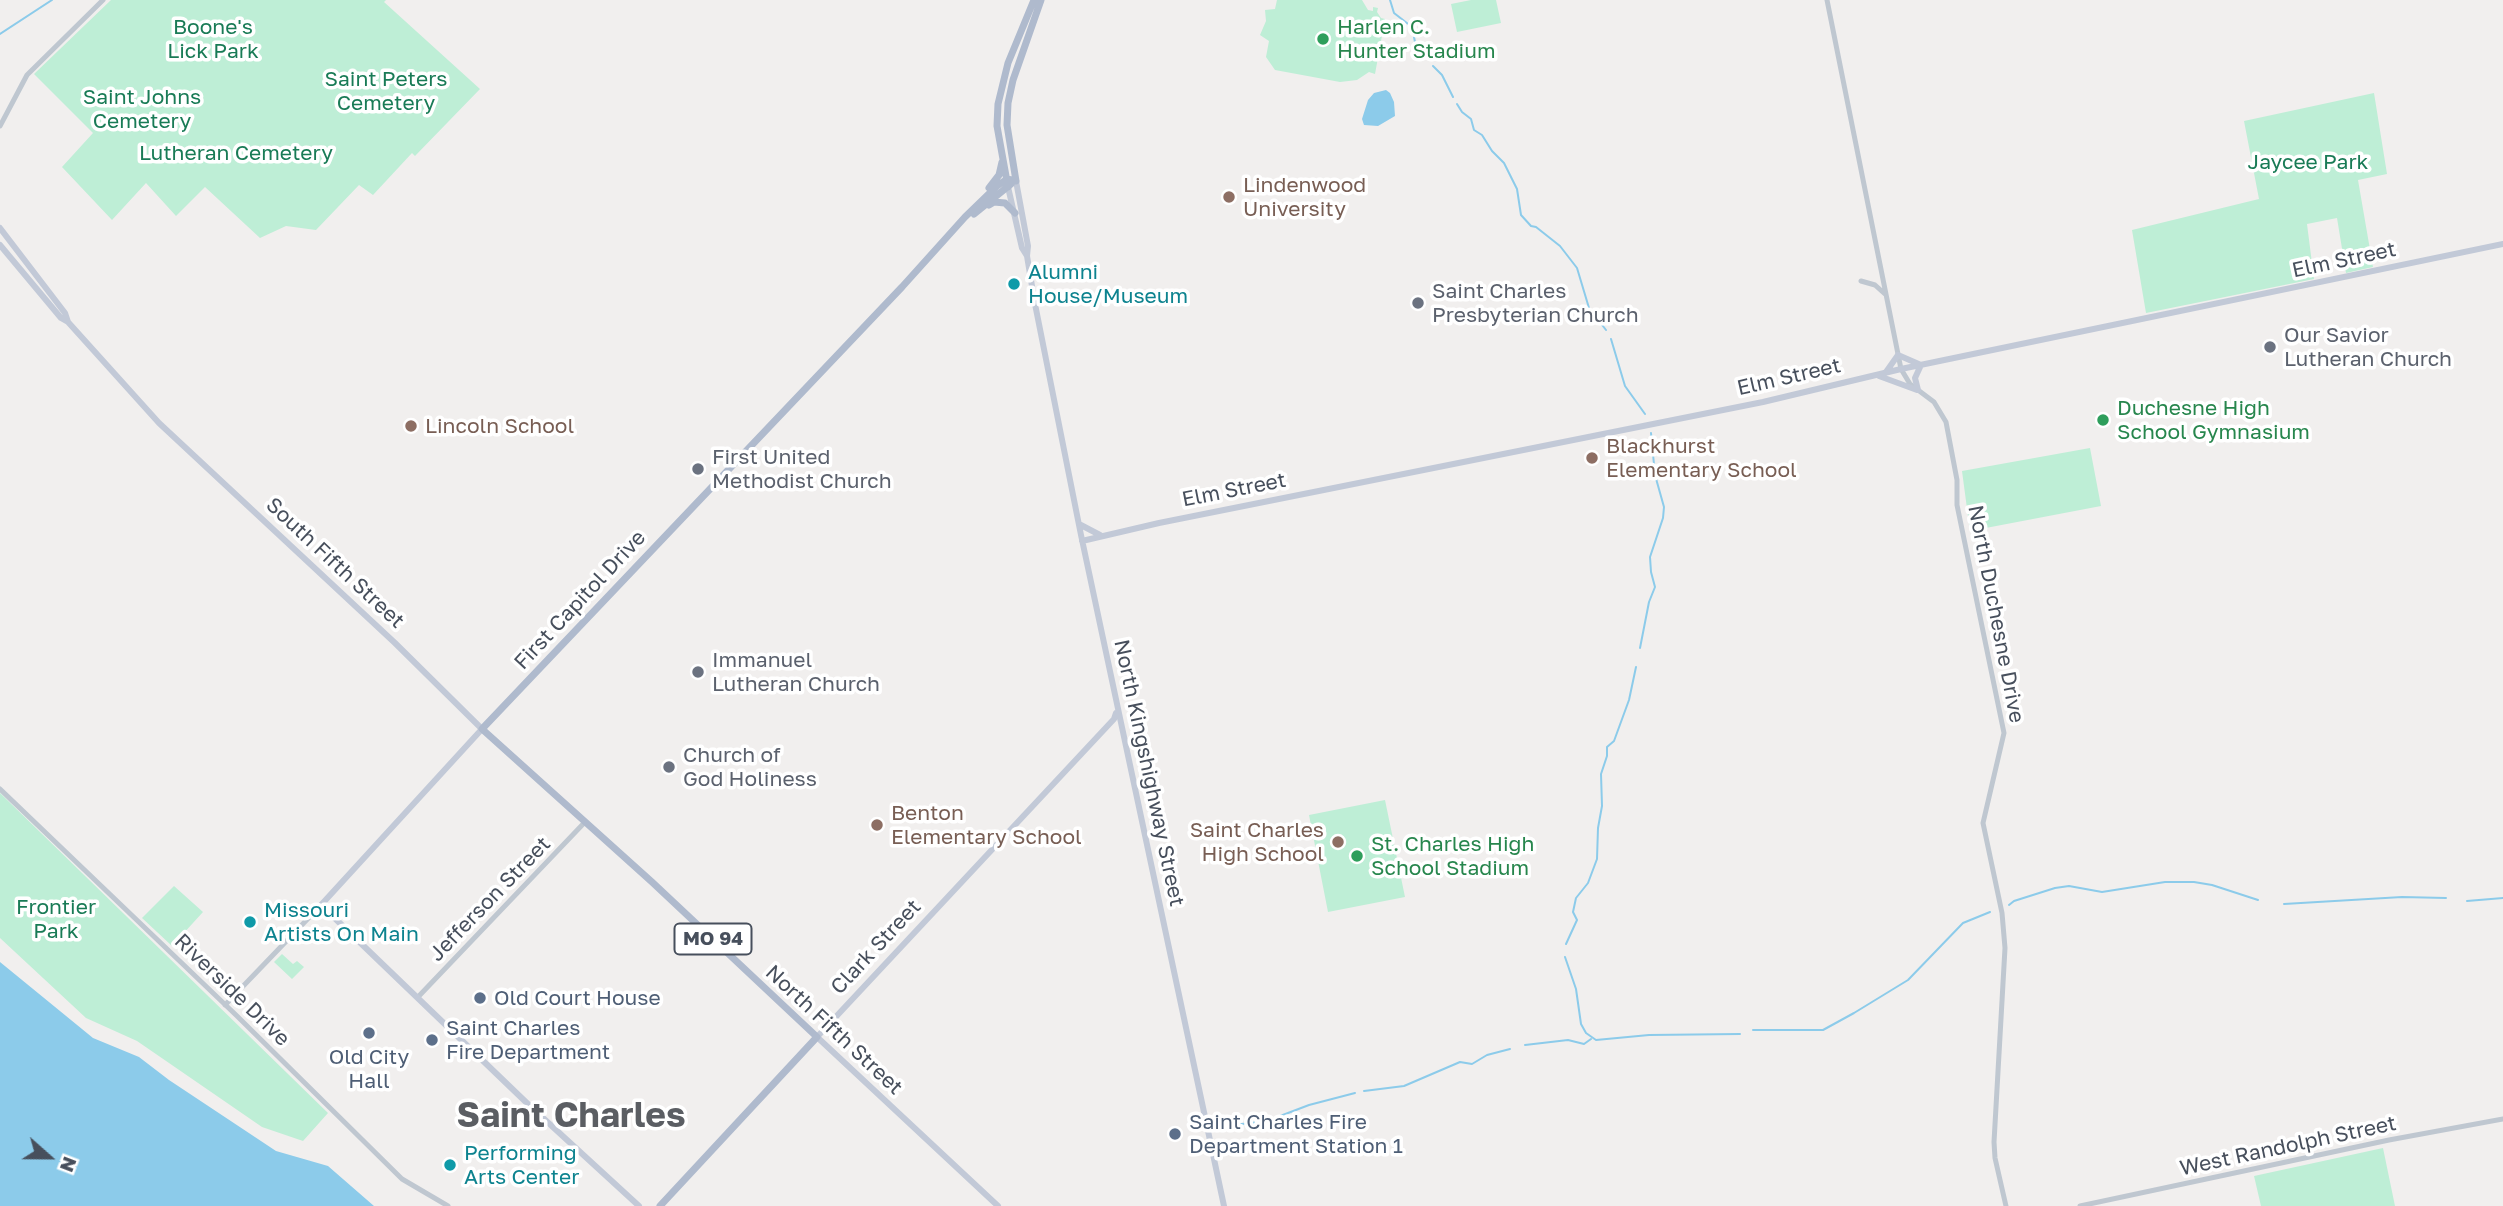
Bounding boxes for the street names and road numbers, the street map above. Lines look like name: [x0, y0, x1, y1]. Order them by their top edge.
street label: Elm Street: [2290, 237, 2398, 283]
street label: Elm Street: [1735, 353, 1843, 401]
street label: Elm Street: [1180, 468, 1288, 512]
street label: South Fifth Street: [261, 492, 409, 634]
street label: North Duchesne Drive: [1963, 503, 2029, 725]
street label: First Capitol Drive: [509, 525, 651, 675]
street label: North Kingshighway Street: [1108, 637, 1190, 909]
street label: Jefferson Street: [424, 831, 556, 967]
street label: Clark Street: [826, 894, 926, 1000]
road number: MO 94: [674, 923, 752, 954]
street label: Riverside Drive: [169, 929, 295, 1051]
street label: North Fifth Street: [760, 960, 908, 1100]
street label: West Randolph Street: [2177, 1111, 2399, 1181]

